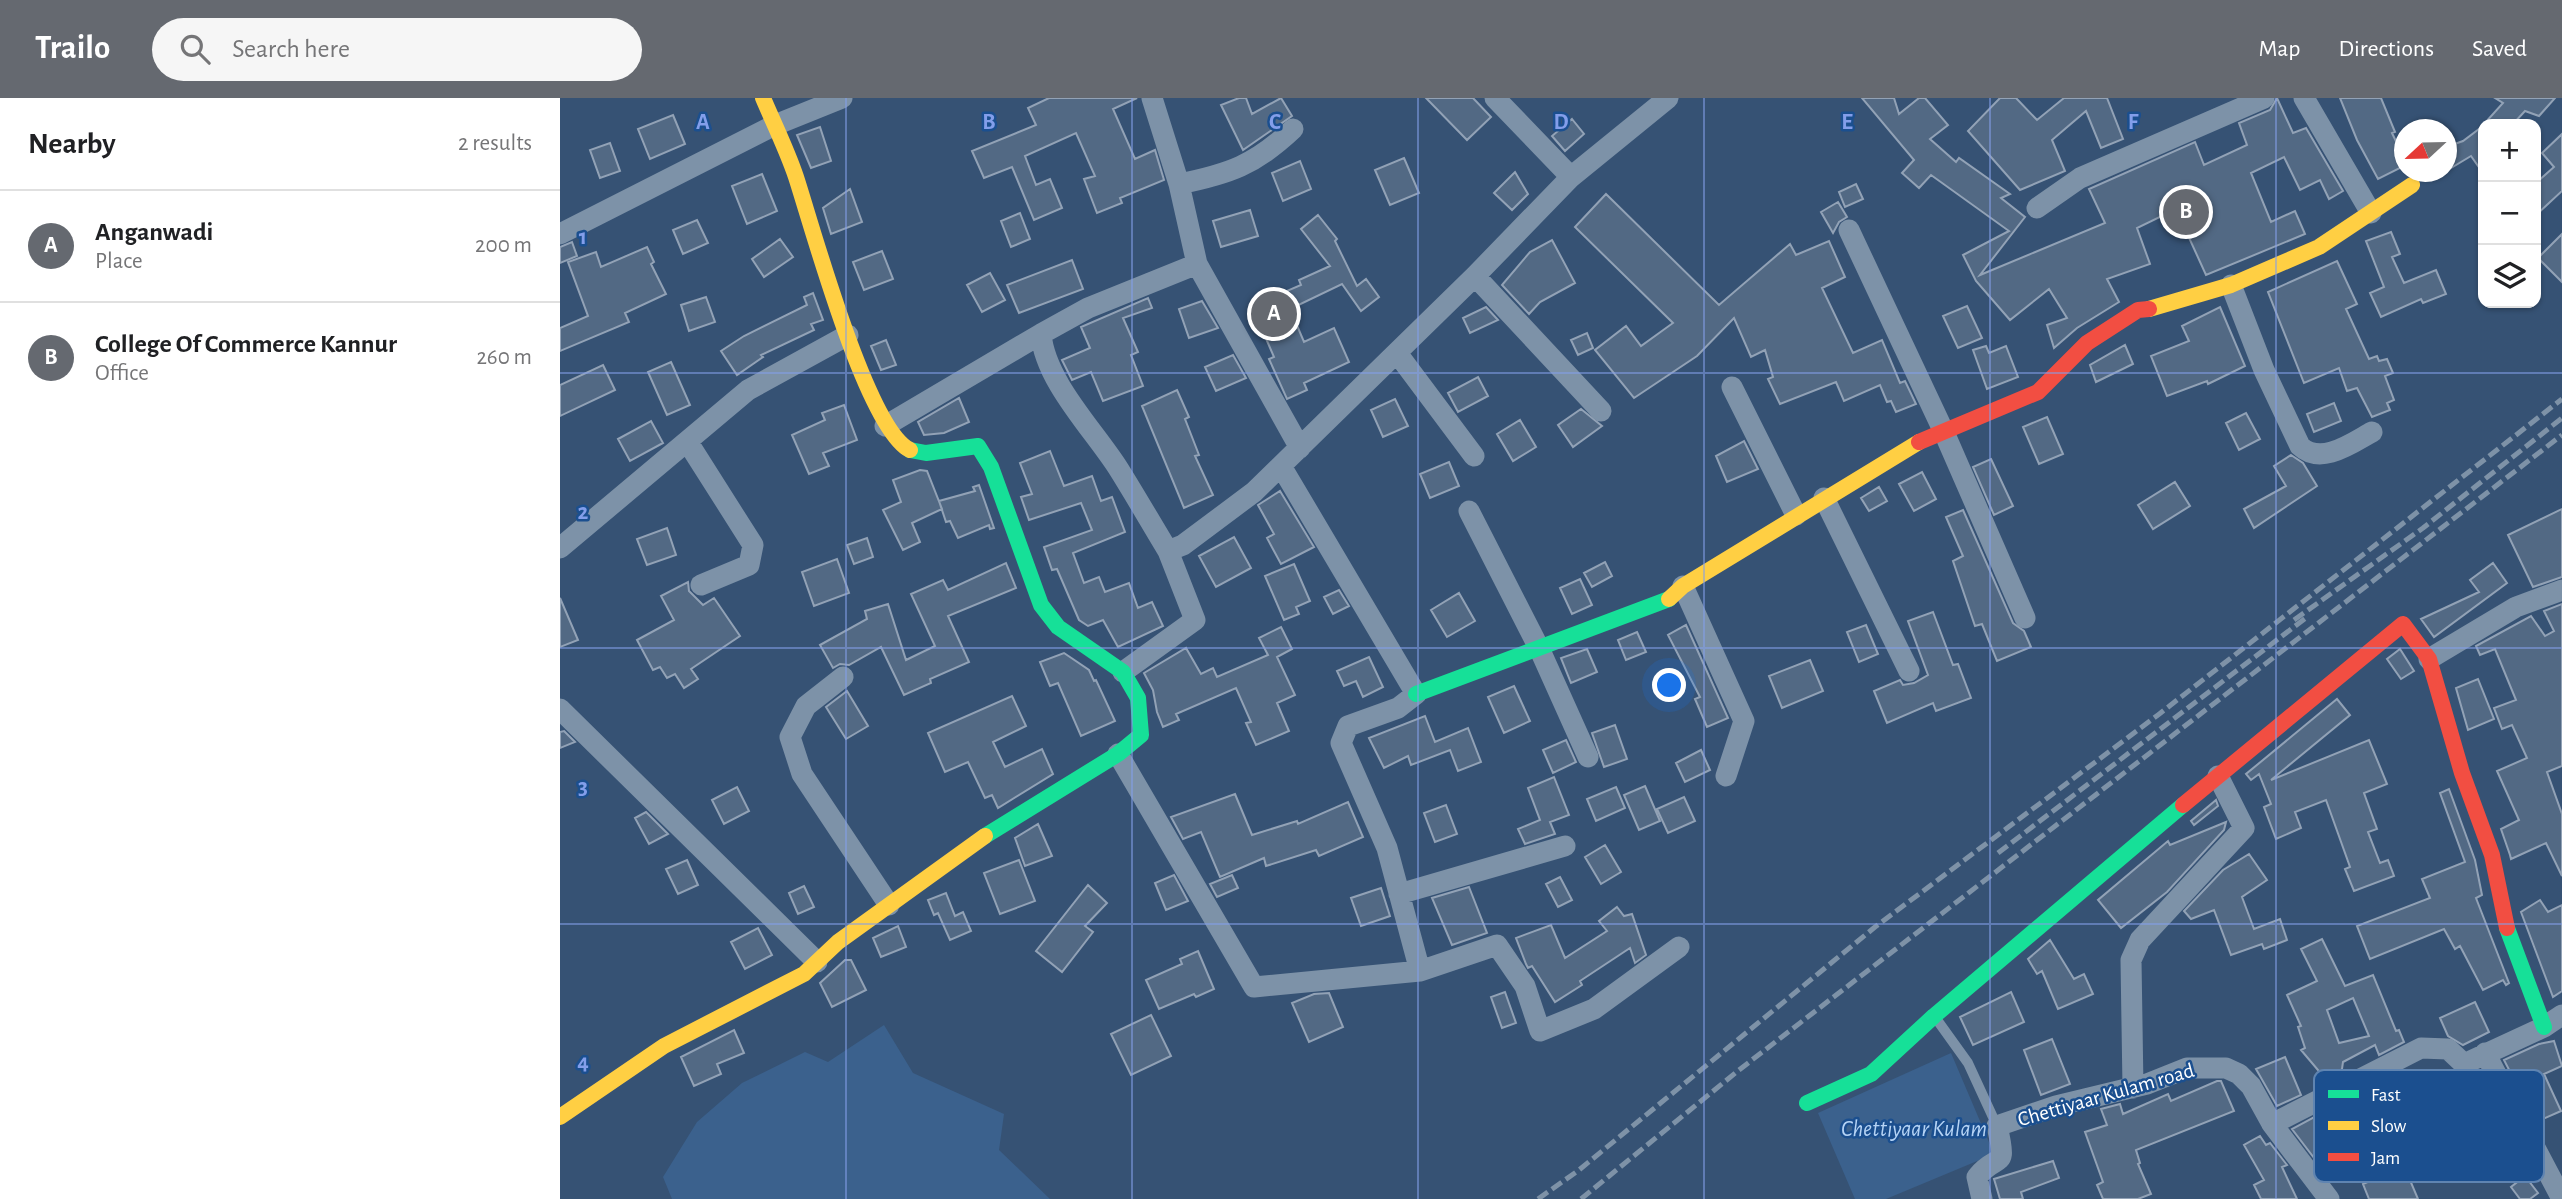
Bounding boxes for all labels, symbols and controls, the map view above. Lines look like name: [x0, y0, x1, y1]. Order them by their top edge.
search box: [152, 18, 642, 81]
icon: search: [176, 30, 214, 68]
text: Trailo: [35, 32, 110, 65]
text: Search here: [232, 36, 350, 62]
text: Map: [2258, 37, 2300, 61]
text: Directions: [2338, 37, 2434, 61]
text: Saved: [2472, 37, 2527, 61]
text: A: [696, 111, 710, 134]
text: B: [982, 111, 996, 134]
text: C: [1269, 111, 1281, 134]
text: D: [1553, 111, 1569, 134]
text: E: [1841, 111, 1853, 134]
text: F: [2128, 111, 2139, 134]
north arrow: [2394, 119, 2457, 182]
map controls: [2478, 119, 2541, 308]
button: +: [2478, 119, 2541, 182]
text: Nearby: [28, 129, 116, 159]
text: 2 results: [458, 132, 532, 155]
button: −: [2478, 182, 2541, 245]
pin: B: [2163, 186, 2209, 238]
text: Anganwadi: [95, 219, 213, 245]
text: 1: [579, 226, 587, 249]
text: A: [44, 234, 58, 257]
text: 200 m: [475, 234, 532, 257]
button: layers: [2478, 245, 2541, 308]
text: Place: [95, 250, 143, 273]
pin: A: [1251, 288, 1297, 340]
text: College Of Commerce Kannur: [95, 331, 397, 357]
text: B: [44, 346, 58, 369]
text: 260 m: [476, 346, 532, 369]
text: Office: [95, 362, 149, 385]
text: 2: [578, 501, 589, 524]
your location: [1652, 668, 1686, 702]
text: 3: [578, 776, 588, 799]
text: 4: [577, 1051, 589, 1074]
street label: Chettiyaar Kulam road: [2015, 1060, 2197, 1130]
legend: [2314, 1070, 2544, 1182]
text: Fast: [2371, 1086, 2401, 1105]
text: Slow: [2371, 1117, 2407, 1136]
water label: Chettiyaar Kulam: [1841, 1118, 1987, 1141]
text: Jam: [2371, 1149, 2400, 1168]

